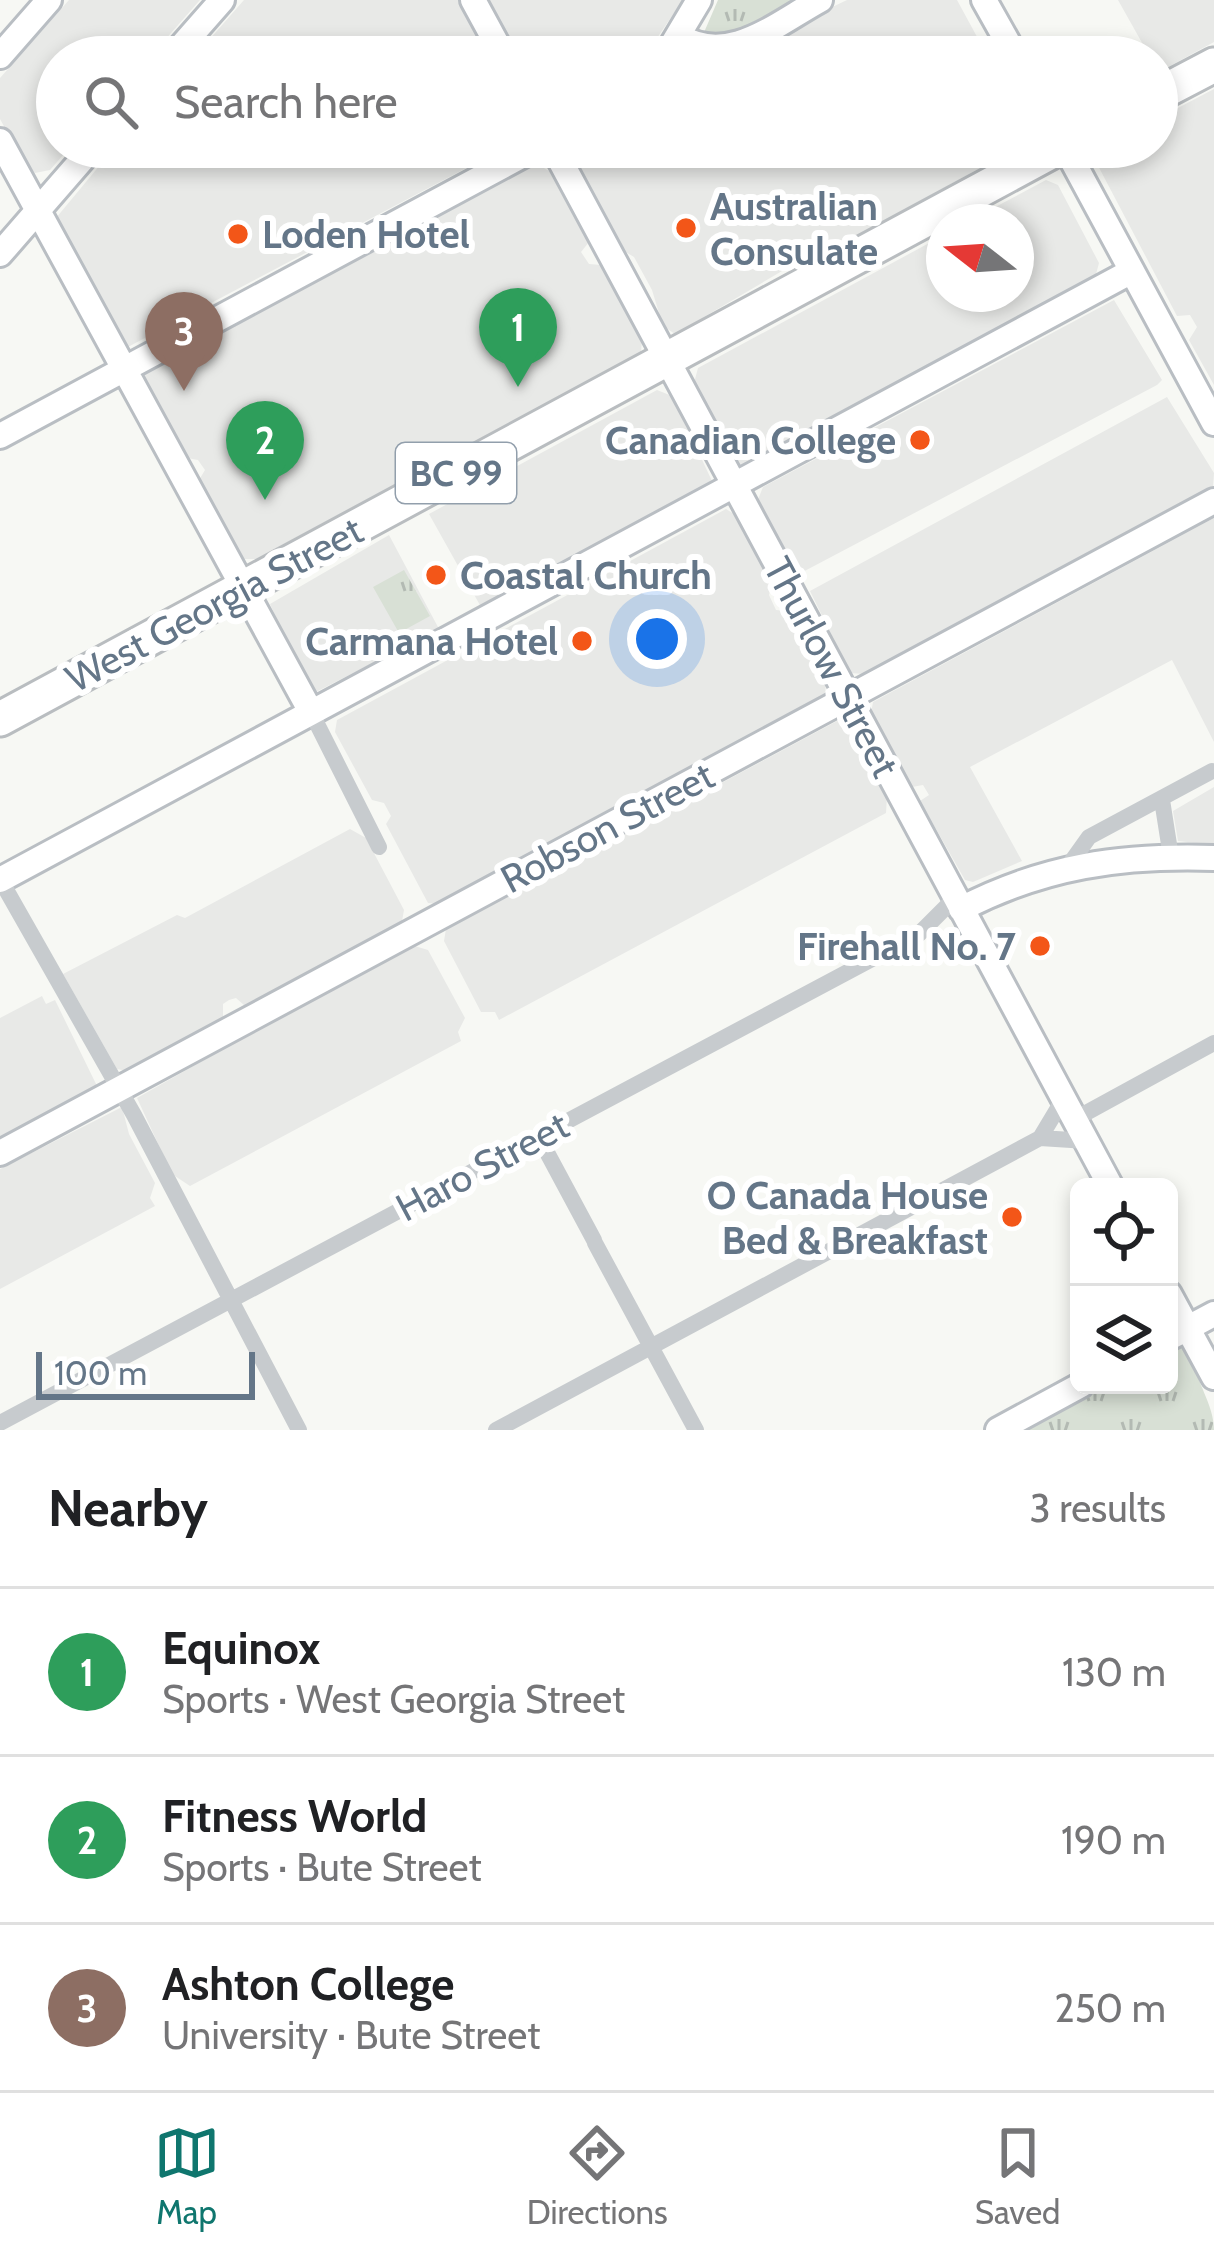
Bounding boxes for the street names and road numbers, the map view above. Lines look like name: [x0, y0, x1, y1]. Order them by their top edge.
road number: BC 99: [396, 443, 516, 503]
street label: West Georgia Street: [57, 506, 371, 702]
street label: Thurlow Street: [754, 549, 910, 785]
street label: Robson Street: [492, 751, 722, 903]
street label: Haro Street: [388, 1101, 576, 1231]

